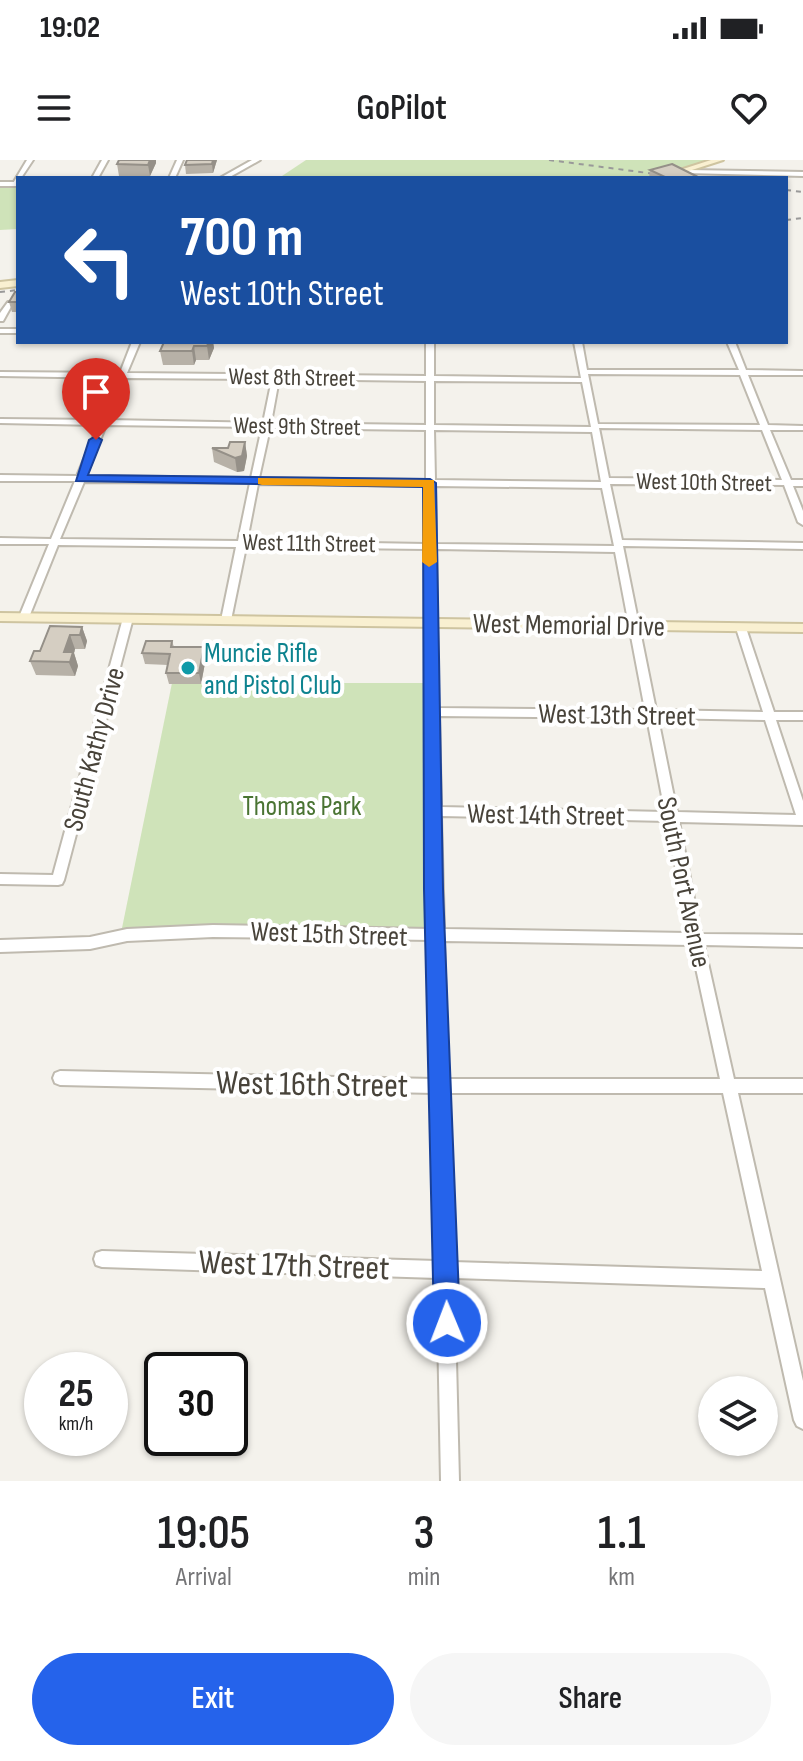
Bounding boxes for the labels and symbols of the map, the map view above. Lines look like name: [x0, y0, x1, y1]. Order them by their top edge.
pin: [62, 358, 130, 440]
street label: West 8th Street: [228, 362, 356, 393]
street label: West 9th Street: [233, 411, 361, 442]
street label: West 10th Street: [636, 467, 772, 498]
street label: West 11th Street: [242, 528, 376, 559]
street label: West Memorial Drive: [473, 607, 665, 644]
place label: Muncie Rifle and Pistol Club: [204, 637, 342, 702]
marker: Muncie Rifle and Pistol Club: [179, 659, 197, 677]
street label: South Kathy Drive: [57, 664, 132, 835]
street label: West 13th Street: [538, 698, 696, 733]
park label: Thomas Park: [243, 790, 362, 823]
street label: South Port Avenue: [649, 794, 718, 971]
street label: West 14th Street: [467, 798, 625, 833]
street label: West 15th Street: [250, 915, 408, 954]
street label: West 16th Street: [216, 1062, 408, 1107]
street label: West 17th Street: [198, 1242, 390, 1289]
position arrow: [405, 1281, 489, 1365]
speed limit sign: 30: [144, 1352, 248, 1456]

